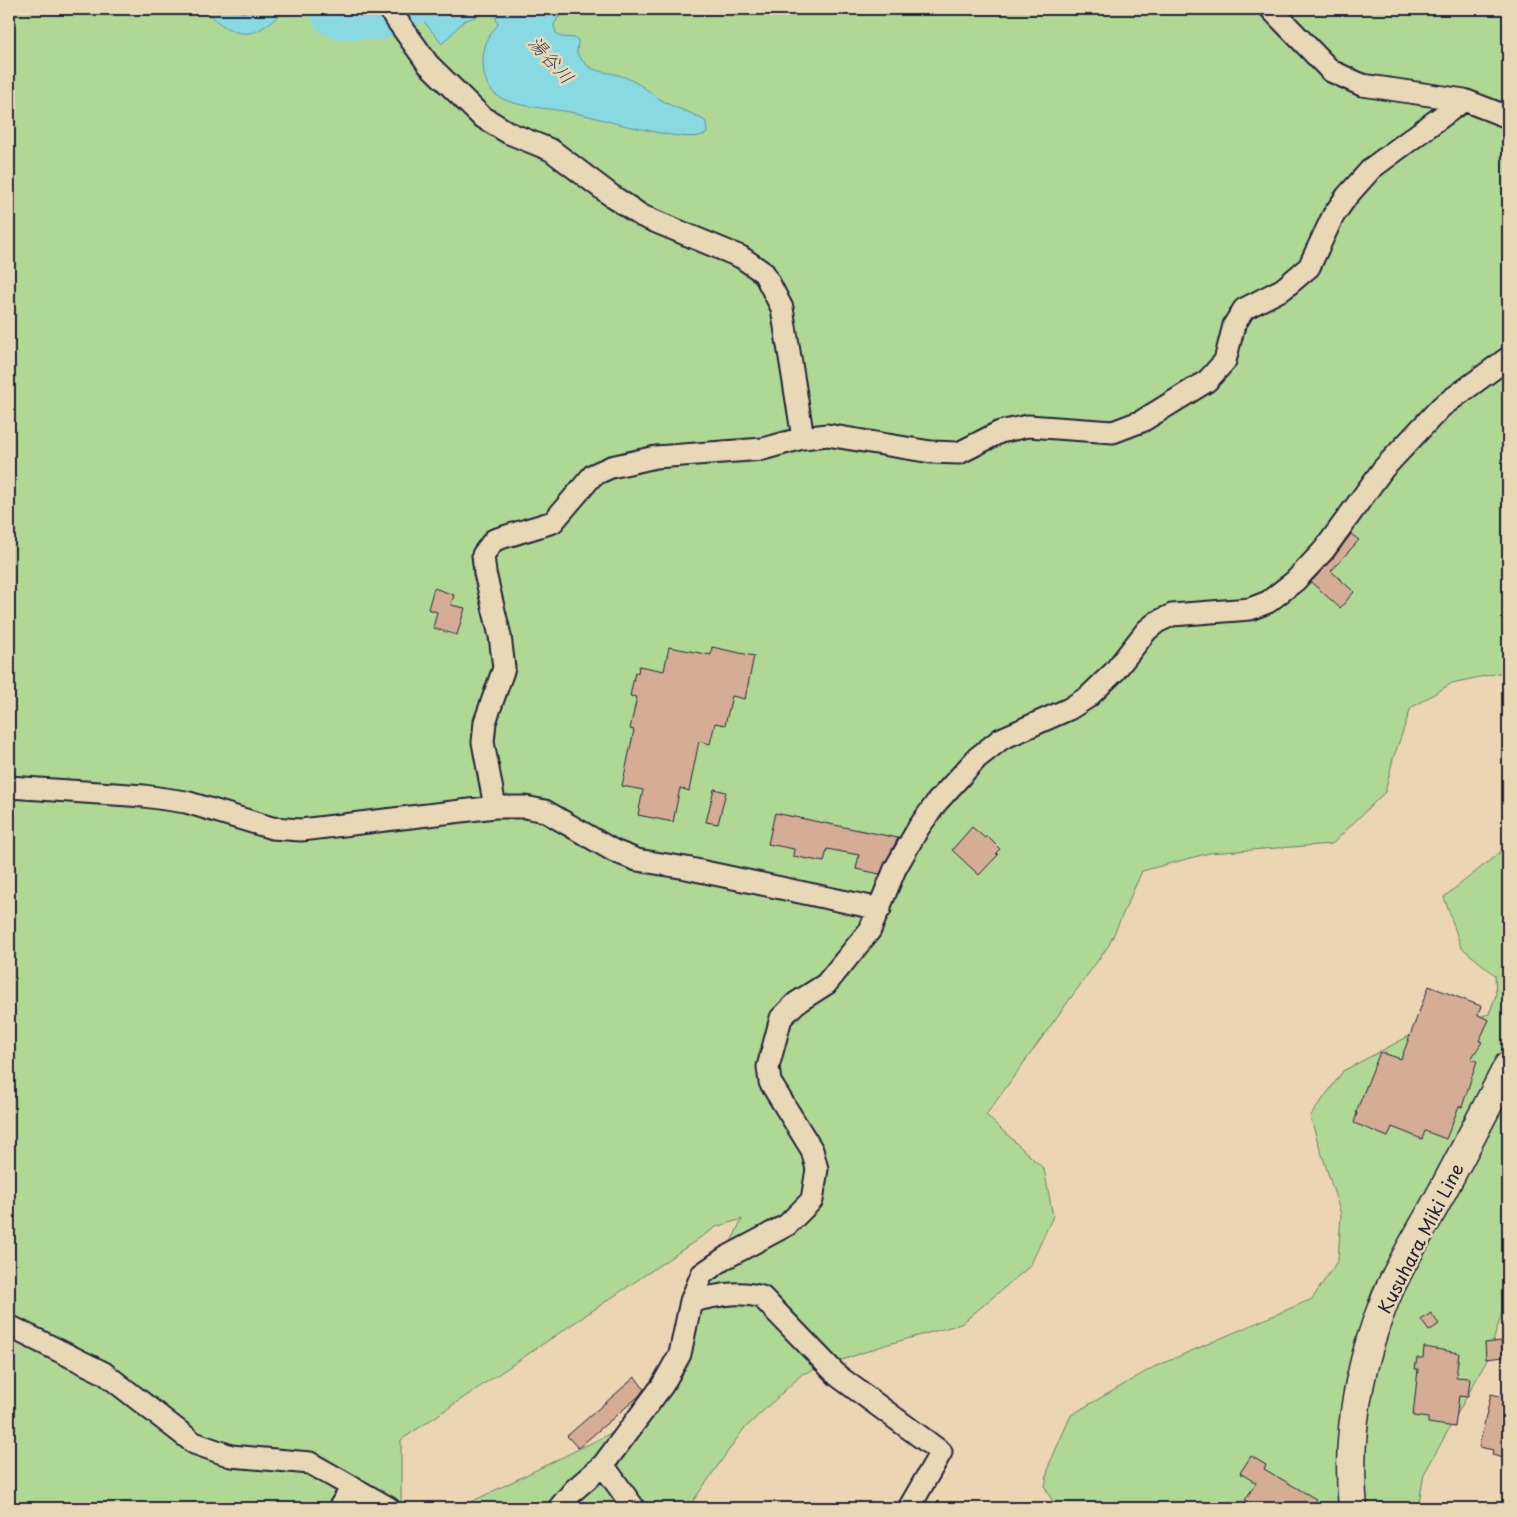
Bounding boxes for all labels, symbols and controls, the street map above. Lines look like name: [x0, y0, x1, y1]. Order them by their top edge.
water label: 湯谷川: [523, 28, 581, 90]
street label: Kusuhara Miki Line: [1370, 1158, 1470, 1318]

